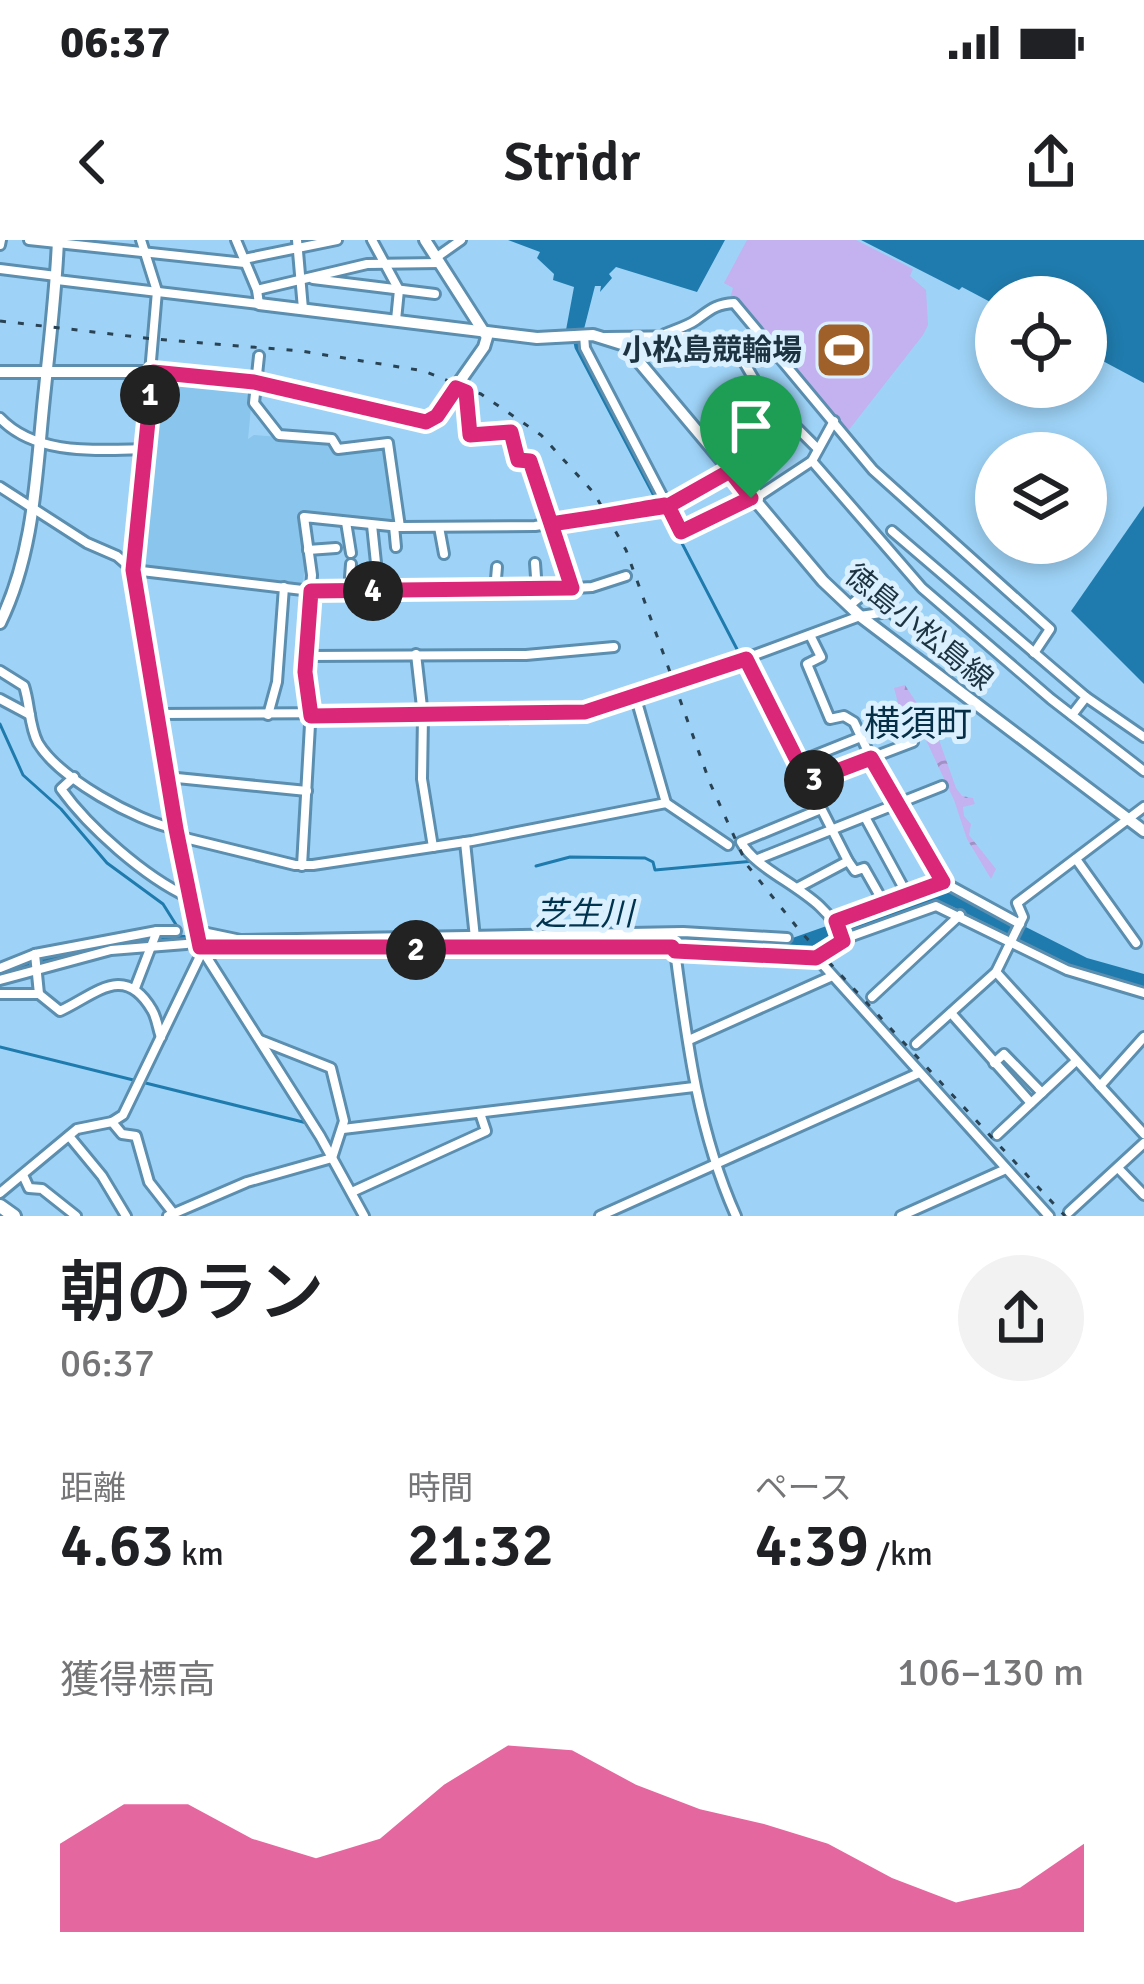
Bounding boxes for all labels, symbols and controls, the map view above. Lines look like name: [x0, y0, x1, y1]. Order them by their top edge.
text: 06:37: [60, 15, 170, 70]
icon: back: [60, 129, 126, 195]
text: Stridr: [504, 129, 640, 196]
icon: share: [1018, 129, 1084, 195]
map controls: [975, 276, 1107, 564]
button: locate: [975, 276, 1107, 408]
sports icon: 小松島競輪場: [813, 319, 875, 381]
place label: 小松島競輪場: [622, 332, 802, 369]
pin: 1: [120, 365, 180, 425]
text: 1: [141, 374, 159, 415]
pin: [700, 375, 802, 498]
icon: arrive: [718, 393, 784, 459]
button: layers: [975, 432, 1107, 564]
street label: 徳島小松島線: [837, 556, 1000, 698]
pin: 4: [343, 561, 403, 621]
text: 4: [364, 570, 382, 611]
district label: 横須町: [864, 702, 972, 747]
pin: 3: [784, 750, 844, 810]
text: 3: [805, 759, 823, 800]
water label: 芝生川: [535, 894, 637, 935]
pin: 2: [386, 920, 446, 980]
text: 2: [407, 929, 425, 970]
text: 朝のラン: [60, 1253, 324, 1334]
button: share: [958, 1255, 1084, 1381]
text: 06:37: [60, 1339, 155, 1387]
text: 距離: [60, 1468, 126, 1509]
text: 時間: [407, 1468, 473, 1509]
text: ペース: [755, 1468, 852, 1509]
text: 4.63: [60, 1509, 174, 1583]
text: 21:32: [407, 1509, 554, 1583]
text: 4:39: [755, 1509, 869, 1583]
text: km: [174, 1534, 224, 1575]
text: /km: [869, 1534, 933, 1575]
text: 106–130 m: [897, 1648, 1084, 1696]
text: 獲得標高: [60, 1656, 216, 1704]

